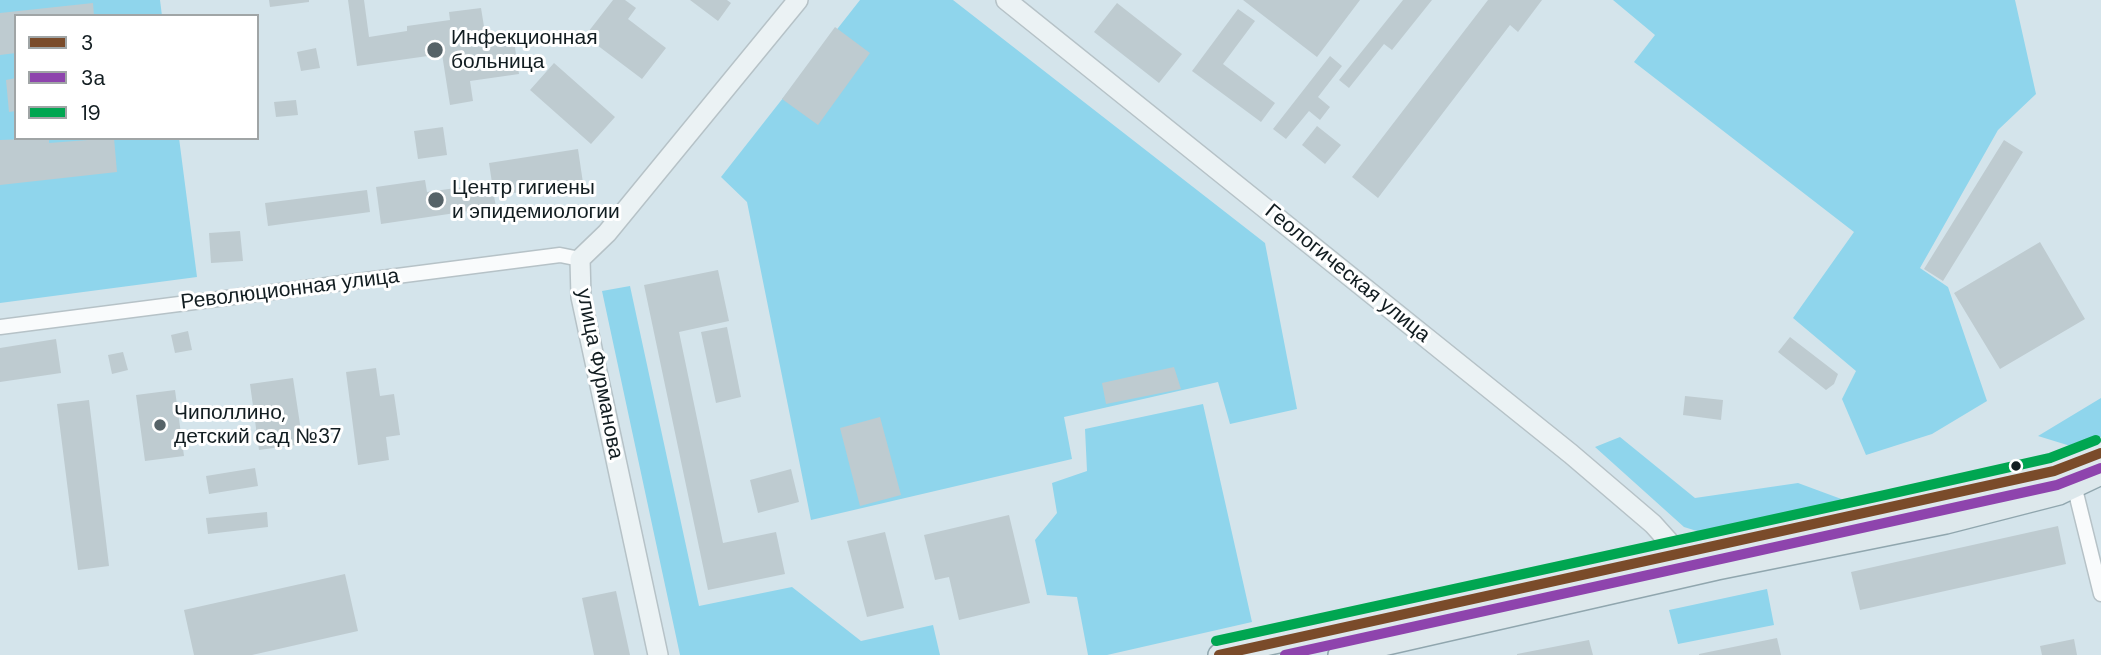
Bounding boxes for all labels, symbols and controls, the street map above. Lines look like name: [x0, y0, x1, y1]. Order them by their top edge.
legend: [14, 14, 259, 140]
place label: Инфекционная больница: [451, 25, 598, 75]
text: 3: [81, 29, 93, 57]
marker: Инфекционная больница: [425, 40, 445, 60]
text: 3а: [81, 64, 105, 92]
text: 19: [81, 99, 101, 127]
place label: Центр гигиены и эпидемиологии: [452, 175, 620, 225]
marker: Центр гигиены и эпидемиологии: [426, 190, 446, 210]
street label: Геологическая улица: [1259, 200, 1435, 348]
street label: Революционная улица: [179, 264, 401, 316]
street label: улица Фурманова: [570, 287, 628, 461]
place label: Чиполлино, детский сад №37: [174, 400, 341, 450]
marker: Чиполлино, детский сад №37: [152, 417, 168, 433]
unlabelled marker: [2009, 459, 2023, 473]

